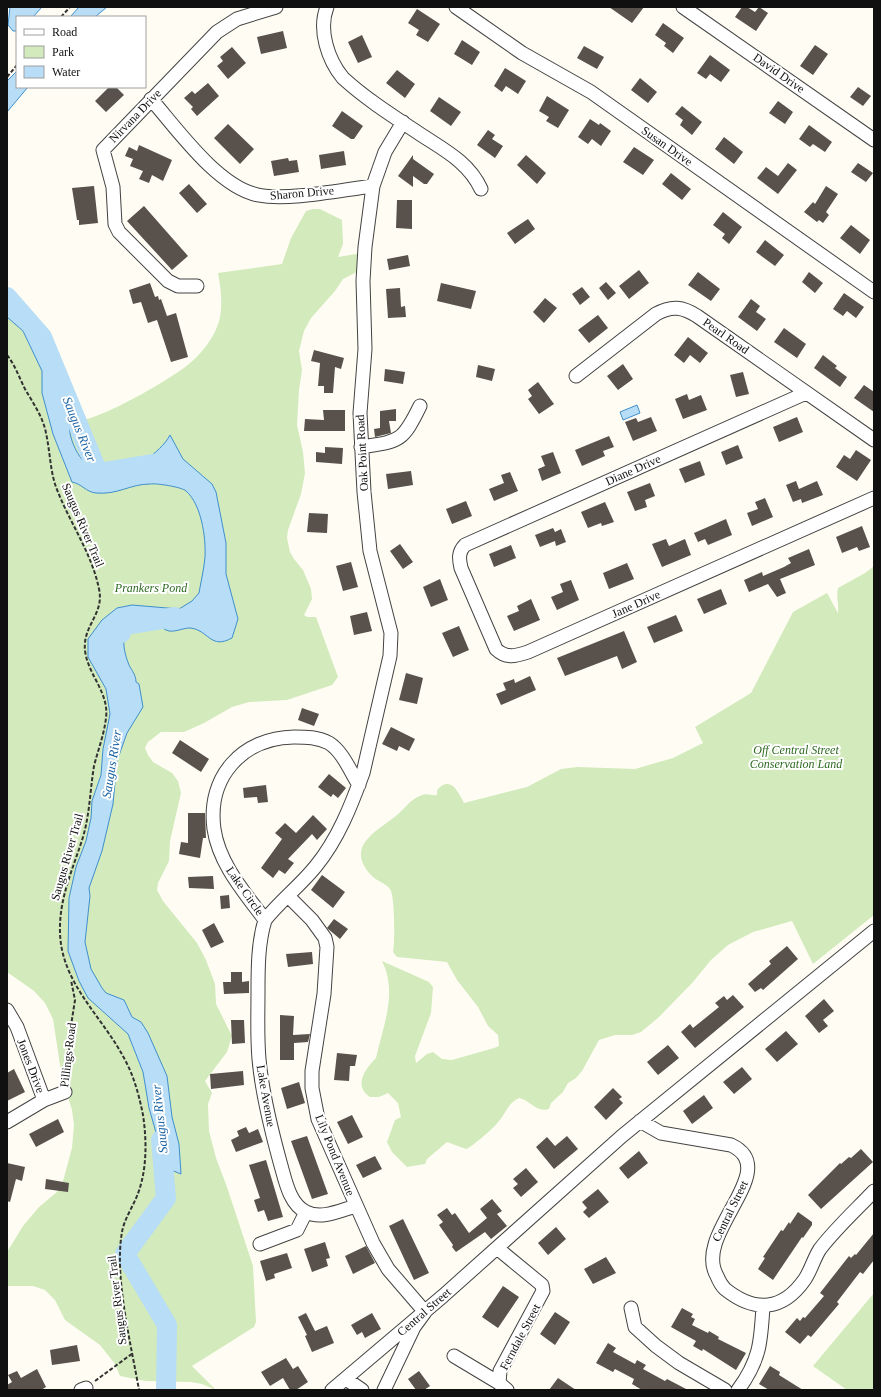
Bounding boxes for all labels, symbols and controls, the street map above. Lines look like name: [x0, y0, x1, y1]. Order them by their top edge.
legend: [16, 16, 146, 88]
text: Road: [52, 25, 77, 39]
text: Park: [52, 45, 74, 59]
street label: David Drive: [751, 50, 807, 96]
text: Water: [52, 65, 80, 79]
street label: Nirvana Drive: [106, 86, 164, 146]
street label: Susan Drive: [639, 123, 695, 169]
street label: Sharon Drive: [269, 183, 335, 203]
street label: Pearl Road: [700, 315, 752, 357]
water label: Saugus River: [60, 394, 100, 465]
street label: Oak Point Road: [353, 414, 371, 492]
street label: Diane Drive: [603, 452, 663, 488]
street label: Saugus River Trail: [59, 481, 107, 570]
park label: Prankers Pond: [114, 581, 188, 595]
street label: Jane Drive: [610, 587, 662, 621]
water label: Saugus River: [99, 728, 124, 799]
park label: Off Central Street Conservation Land: [750, 743, 843, 771]
street label: Saugus River Trail: [48, 811, 86, 902]
street label: Lake Circle: [223, 864, 267, 918]
street label: Pillings Road: [57, 1022, 79, 1088]
street label: Jones Drive: [14, 1037, 48, 1095]
street label: Lake Avenue: [254, 1064, 278, 1128]
water label: Saugus River: [148, 1083, 171, 1154]
street label: Lily Pond Avenue: [312, 1112, 358, 1198]
street label: Central Street: [709, 1178, 751, 1244]
street label: Saugus River Trail: [104, 1254, 129, 1346]
street label: Central Street: [394, 1285, 454, 1339]
street label: Ferndale Street: [497, 1301, 544, 1373]

